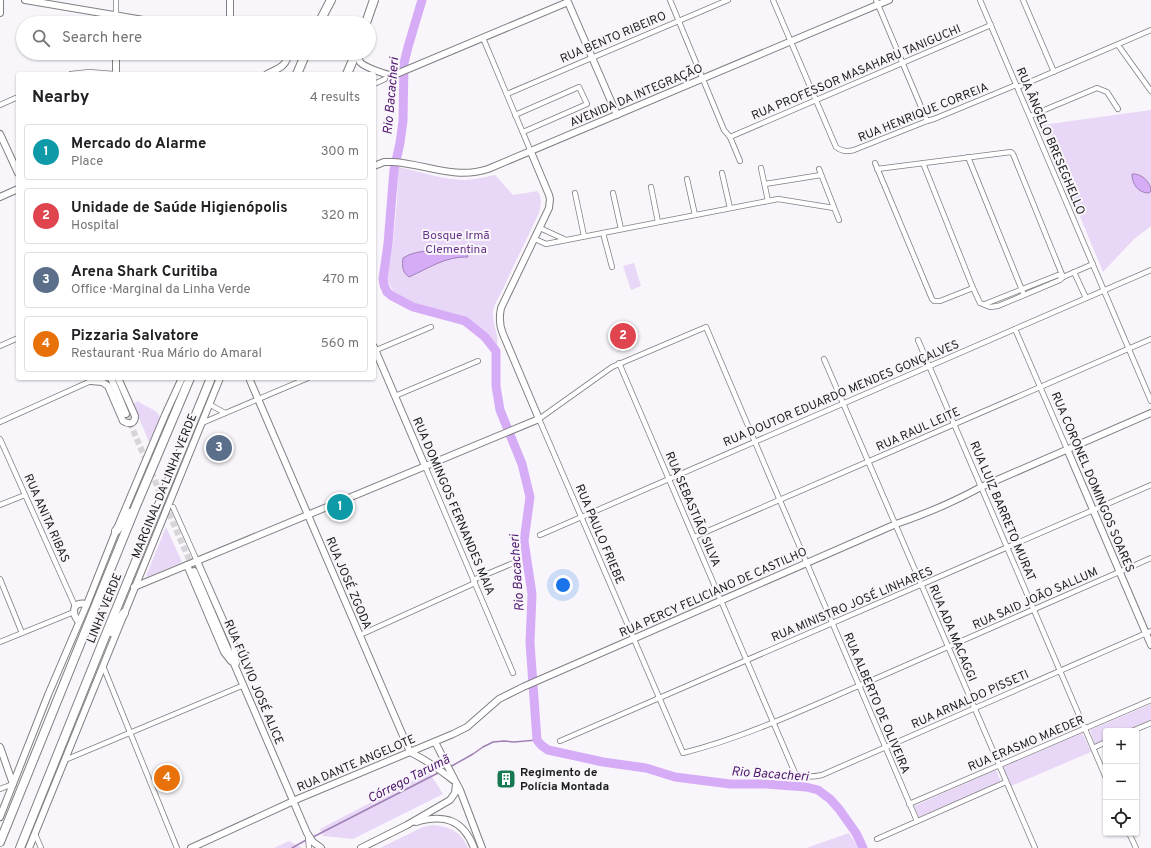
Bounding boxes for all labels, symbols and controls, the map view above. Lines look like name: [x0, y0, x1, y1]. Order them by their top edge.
street label: RUA BENTO RIBEIRO: [558, 8, 669, 68]
search box: [16, 16, 376, 60]
street label: RUA PROFESSOR MASAHARU TANIGUCHI: [749, 21, 964, 124]
icon: search: [30, 27, 52, 49]
text: Search here: [62, 29, 142, 48]
water label: Rio Bacacheri: [381, 56, 403, 135]
street label: AVENIDA DA INTEGRAÇÃO: [567, 61, 705, 131]
street label: RUA ÂNGELO BRESEGHELLO: [1012, 65, 1088, 217]
street label: RUA HENRIQUE CORREIA: [856, 79, 991, 146]
text: Nearby: [32, 87, 89, 109]
text: 4 results: [310, 90, 360, 106]
text: Mercado do Alarme: [71, 135, 206, 154]
text: 1: [43, 144, 49, 160]
text: 300 m: [321, 144, 359, 160]
text: Place: [71, 154, 103, 170]
text: Unidade de Saúde Higienópolis: [71, 199, 288, 218]
text: 2: [42, 208, 50, 224]
text: 320 m: [321, 208, 359, 224]
text: Hospital: [71, 218, 119, 234]
park label: Bosque Irmã Clementina: [422, 228, 490, 258]
text: Arena Shark Curitiba: [71, 263, 218, 282]
text: 3: [42, 272, 50, 288]
text: 470 m: [322, 272, 359, 288]
text: Office · Marginal da Linha Verde: [71, 282, 251, 298]
pin: 2: [610, 321, 636, 351]
text: Pizzaria Salvatore: [71, 327, 199, 346]
text: 4: [42, 336, 50, 352]
text: 560 m: [321, 336, 359, 352]
street label: RUA DOUTOR EDUARDO MENDES GONÇALVES: [721, 337, 962, 451]
text: Restaurant · Rua Mário do Amaral: [71, 346, 262, 362]
street label: RUA CORONEL DOMINGOS SOARES: [1047, 390, 1138, 575]
street label: RUA RAUL LEITE: [874, 404, 963, 456]
street label: MARGINAL DA LINHA VERDE: [128, 412, 201, 561]
street label: RUA DOMINGOS FERNANDES MAIA: [408, 415, 498, 598]
pin: 3: [206, 433, 232, 463]
street label: RUA LUIZ BARRETO MURAT: [965, 439, 1039, 584]
street label: RUA SEBASTIÃO SILVA: [661, 449, 724, 569]
street label: RUA ANITA RIBAS: [19, 472, 73, 565]
street label: RUA PAULO FRIEBE: [571, 482, 627, 587]
pin: 1: [327, 492, 353, 522]
water label: Rio Bacacheri: [507, 533, 529, 612]
street label: RUA JOSÉ ZGODA: [321, 535, 375, 632]
street label: RUA PERCY FELICIANO DE CASTILHO: [617, 544, 810, 642]
street label: RUA MINISTRO JOSÉ LINHARES: [769, 564, 935, 646]
street label: RUA SAID JOÃO SALLUM: [970, 564, 1101, 634]
street label: LINHA VERDE: [84, 571, 126, 646]
your location: [553, 575, 573, 595]
street label: RUA ADA MACAGGI: [924, 583, 980, 684]
street label: RUA FÚLVIO JOSÉ ALICE: [219, 617, 287, 747]
street label: RUA ALBERTO DE OLIVEIRA: [839, 630, 913, 776]
street label: RUA ARNALDO PISSETI: [909, 667, 1032, 733]
street label: RUA ERASMO MAEDER: [966, 712, 1087, 776]
map controls: [1103, 728, 1139, 836]
button: +: [1103, 728, 1139, 764]
street label: RUA DANTE ANGELOTE: [295, 732, 418, 796]
water label: Córrego Tarumã: [365, 752, 454, 807]
pin: 4: [154, 763, 180, 793]
water label: Rio Bacacheri: [731, 764, 810, 786]
button: −: [1103, 764, 1139, 800]
place label: Regimento de Polícia Montada: [520, 765, 609, 795]
building icon: Regimento de Polícia Montada: [495, 768, 517, 790]
button: locate: [1103, 800, 1139, 836]

